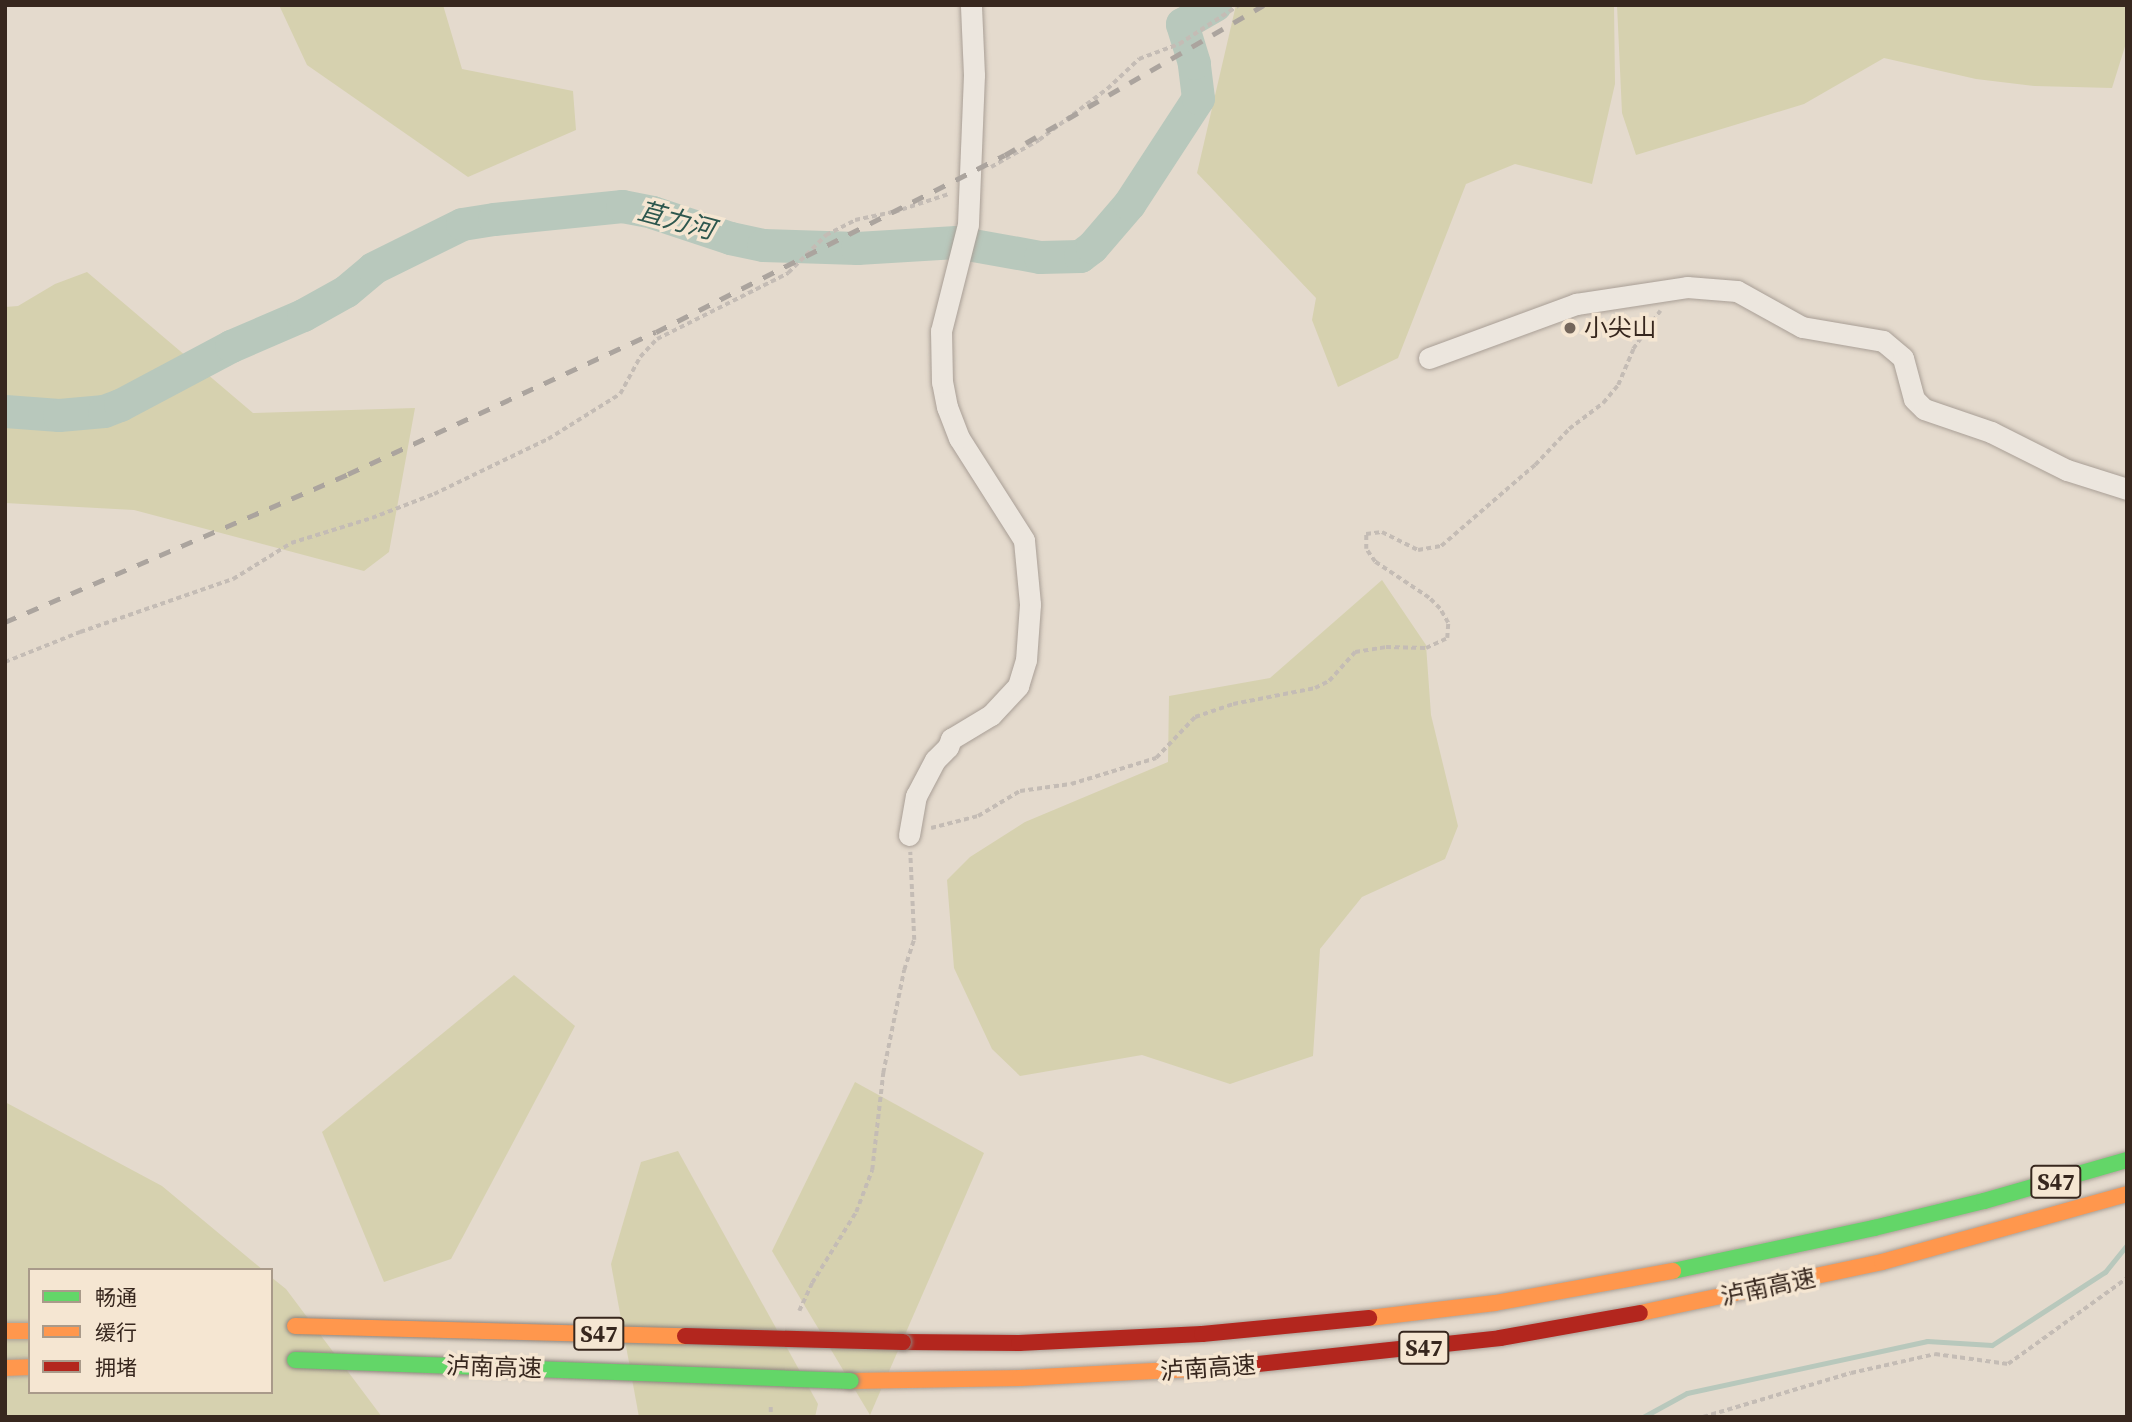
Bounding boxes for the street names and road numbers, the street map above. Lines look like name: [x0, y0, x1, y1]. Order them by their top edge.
road number: S47: [2030, 1162, 2082, 1202]
street label: 泸南高速: [1718, 1263, 1818, 1311]
road number: S47: [573, 1315, 625, 1354]
road number: S47: [1398, 1329, 1450, 1368]
street label: 泸南高速: [1159, 1350, 1257, 1386]
street label: 泸南高速: [446, 1351, 542, 1383]

